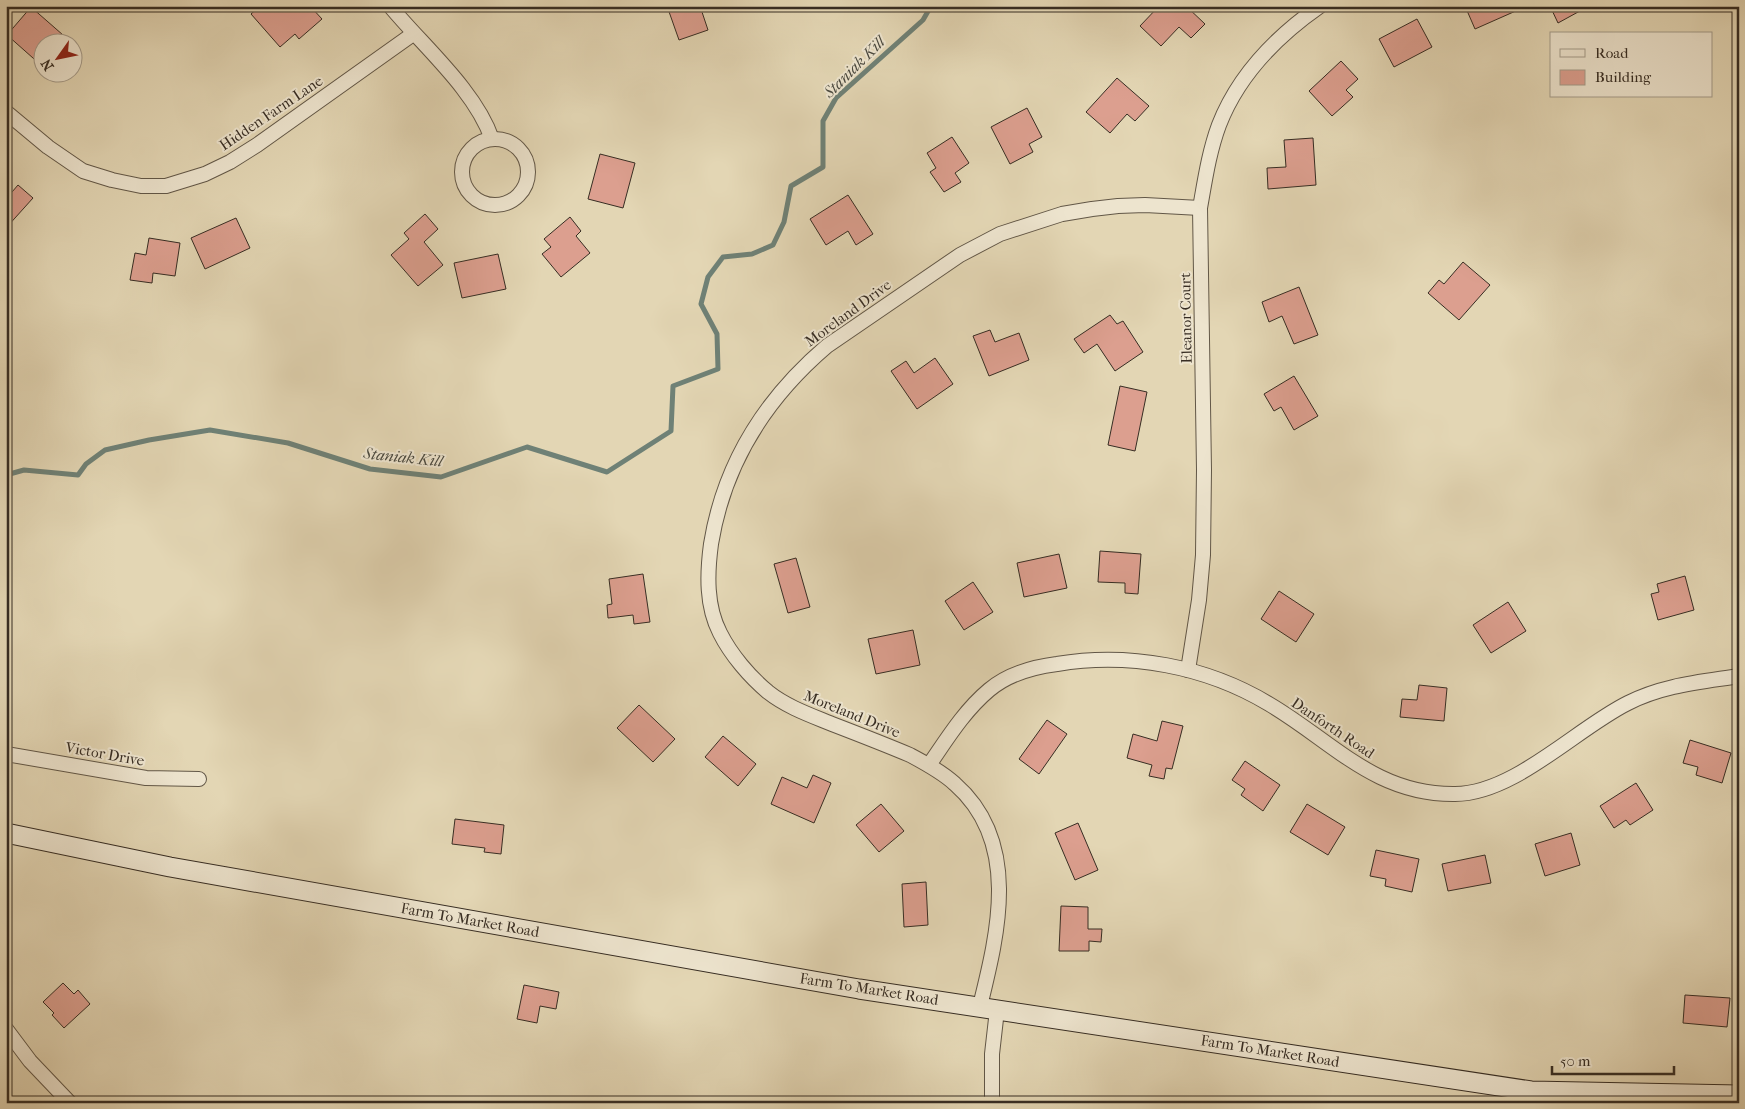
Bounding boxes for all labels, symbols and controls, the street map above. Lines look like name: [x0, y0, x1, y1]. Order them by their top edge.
water label: Staniak Kill: [819, 31, 890, 102]
north arrow: [32, 32, 82, 82]
legend: [1550, 32, 1712, 98]
text: Road: [1595, 44, 1629, 62]
text: N: [37, 55, 58, 74]
text: Building: [1595, 68, 1652, 86]
street label: Hidden Farm Lane: [216, 71, 327, 154]
street label: Eleanor Court: [1176, 272, 1196, 364]
street label: Moreland Drive: [801, 275, 895, 350]
water label: Staniak Kill: [362, 443, 445, 471]
street label: Moreland Drive: [801, 686, 903, 742]
street label: Danforth Road: [1288, 694, 1379, 763]
street label: Victor Drive: [63, 738, 146, 770]
street label: Farm To Market Road: [399, 899, 541, 941]
street label: Farm To Market Road: [798, 969, 941, 1009]
street label: Farm To Market Road: [1199, 1031, 1342, 1071]
scale bar: [1552, 1044, 1675, 1076]
text: 50 m: [1560, 1052, 1591, 1070]

